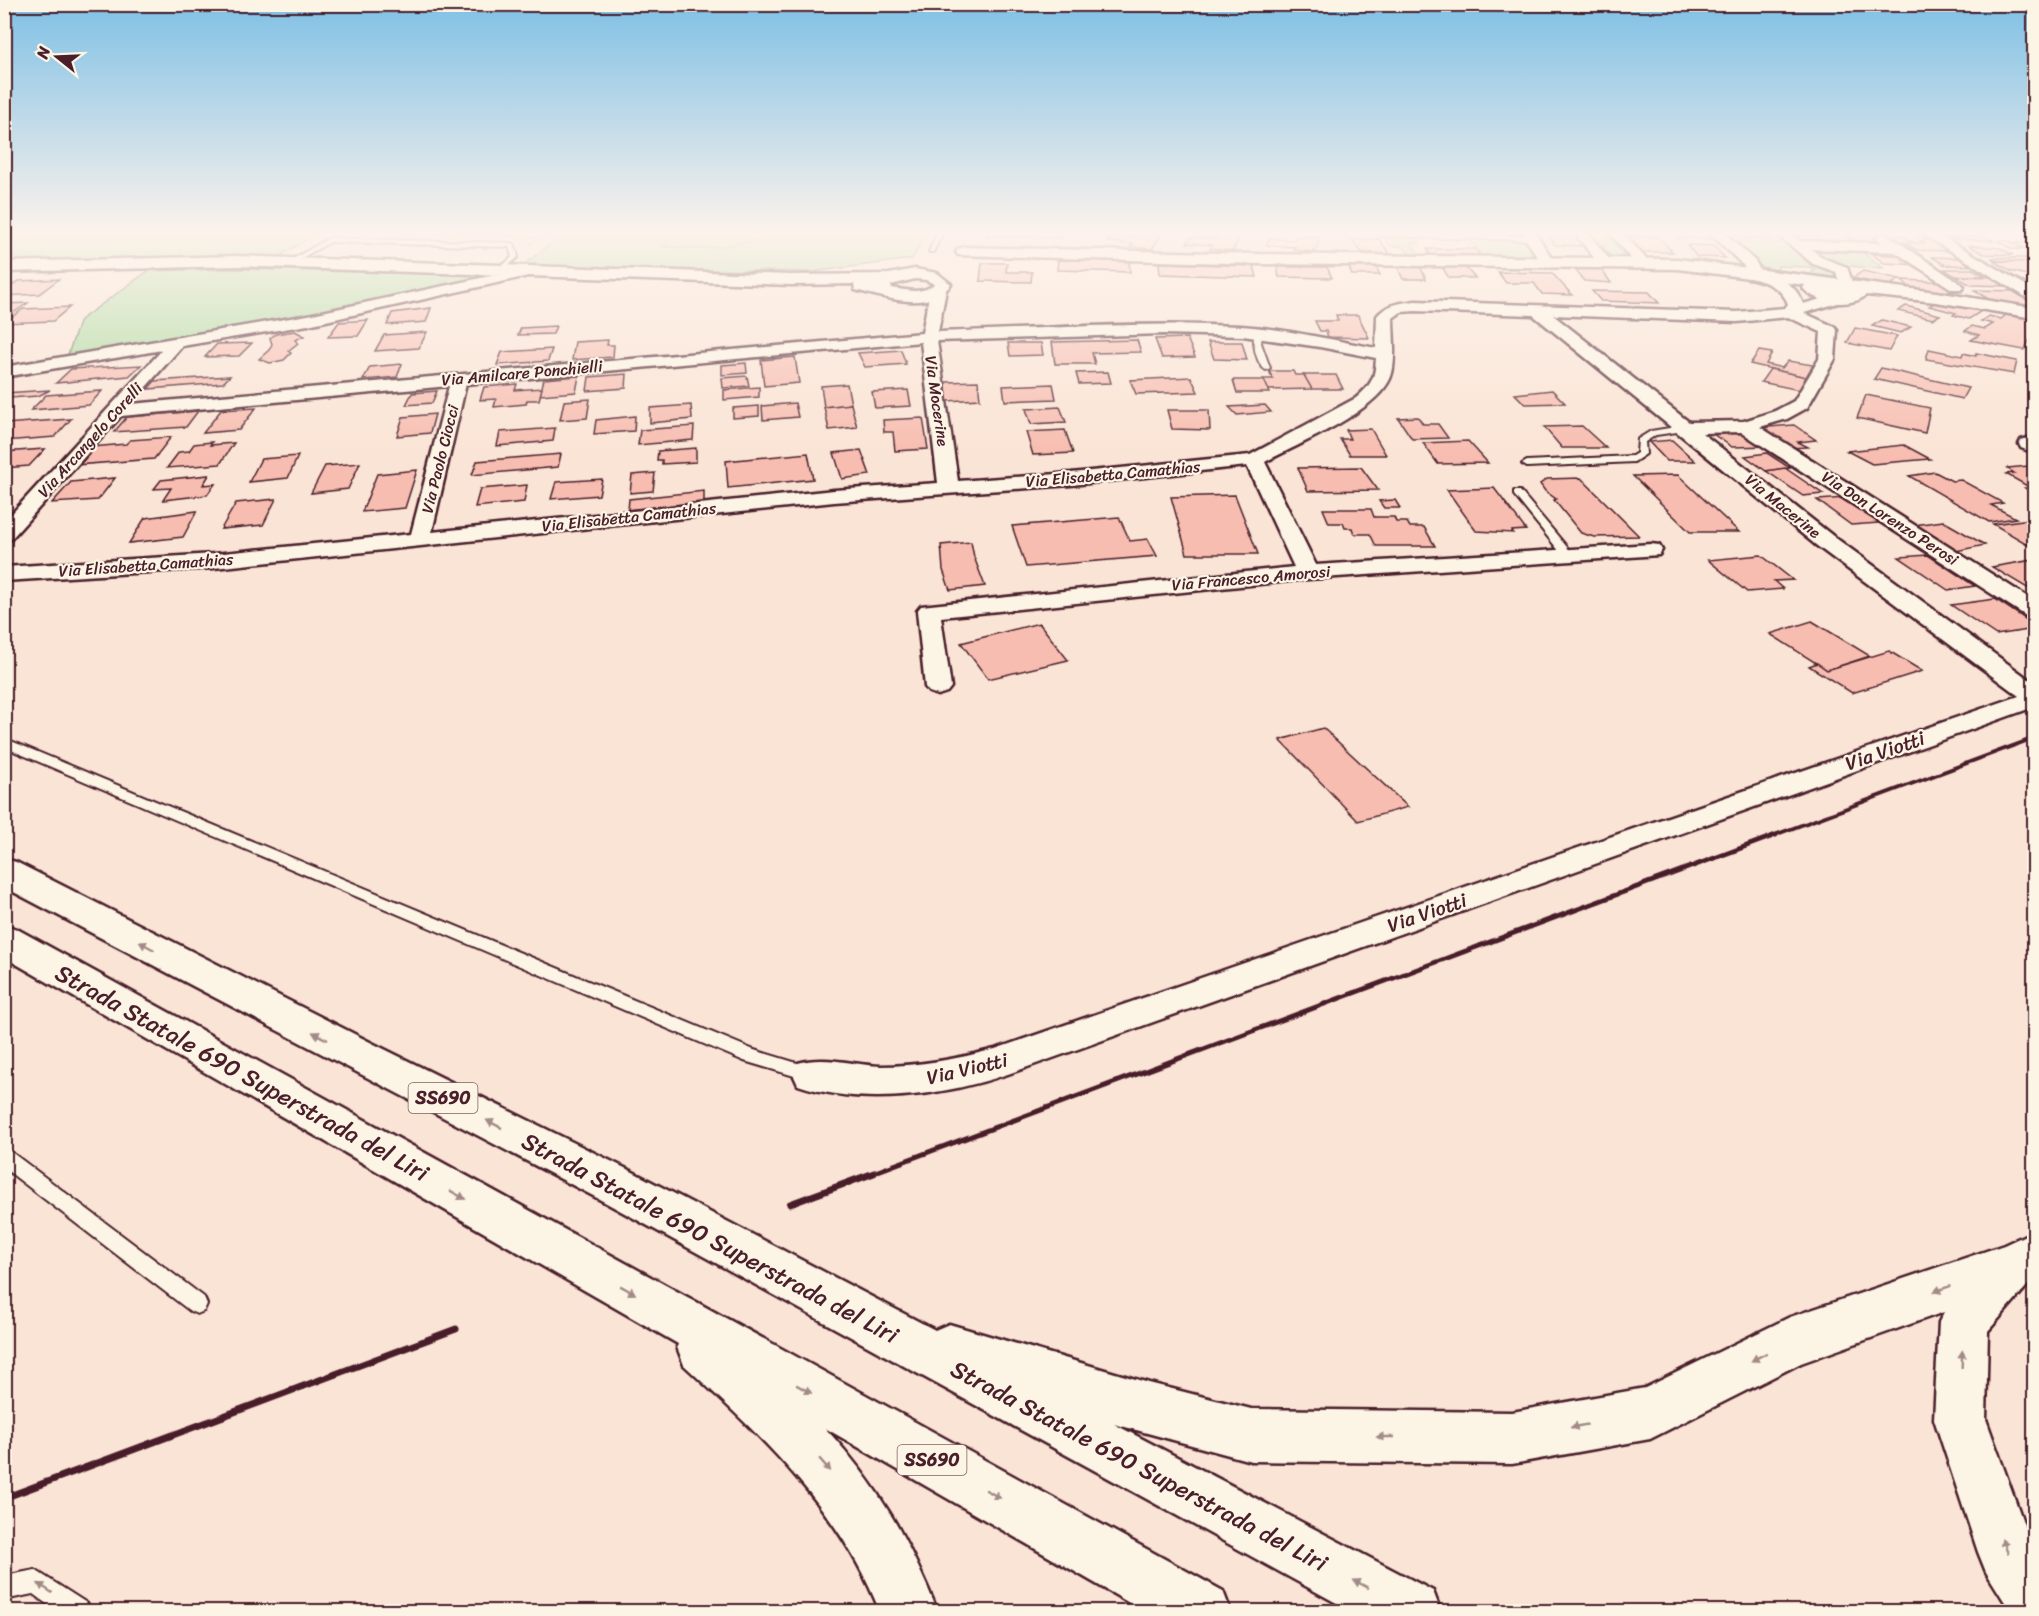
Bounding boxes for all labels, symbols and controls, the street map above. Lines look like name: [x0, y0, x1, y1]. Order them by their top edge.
north arrow: [27, 27, 87, 87]
text: N: [27, 42, 59, 63]
street label: Via Amilcare Ponchielli: [440, 351, 604, 394]
street label: Via Mocerine: [916, 354, 958, 449]
street label: Via Arcangelo Corelli: [30, 375, 150, 504]
street label: Via Paolo Ciocci: [413, 401, 468, 516]
street label: Via Elisabetta Camathias: [1025, 452, 1202, 496]
street label: Via Don Lorenzo Perosi: [1816, 463, 1965, 574]
street label: Via Macerine: [1738, 466, 1828, 546]
street label: Via Elisabetta Camathias: [540, 493, 718, 541]
street label: Via Elisabetta Camathias: [58, 544, 235, 586]
street label: Via Francesco Amorosi: [1171, 557, 1332, 599]
street label: Via Viotti: [1840, 721, 1931, 781]
street label: Via Viotti: [1382, 883, 1473, 943]
one-way arrow: [139, 941, 156, 951]
street label: Strada Statale 690 Superstrada del Liri: [47, 952, 438, 1194]
one-way arrow: [312, 1031, 329, 1041]
street label: Via Viotti: [923, 1042, 1012, 1095]
road number: SS690: [408, 1083, 478, 1113]
one-way arrow: [486, 1119, 503, 1129]
street label: Strada Statale 690 Superstrada del Liri: [514, 1120, 907, 1356]
one-way arrow: [449, 1190, 466, 1200]
one-way arrow: [620, 1285, 637, 1295]
one-way arrow: [1933, 1285, 1951, 1295]
street label: Strada Statale 690 Superstrada del Liri: [943, 1348, 1336, 1584]
one-way arrow: [1958, 1349, 1967, 1368]
one-way arrow: [1751, 1353, 1768, 1362]
one-way arrow: [796, 1383, 812, 1394]
one-way arrow: [1569, 1422, 1588, 1431]
one-way arrow: [1375, 1432, 1394, 1442]
road number: SS690: [898, 1445, 966, 1475]
one-way arrow: [818, 1457, 831, 1472]
one-way arrow: [984, 1489, 1001, 1499]
one-way arrow: [2000, 1537, 2009, 1555]
one-way arrow: [1352, 1579, 1369, 1589]
one-way arrow: [37, 1582, 53, 1594]

